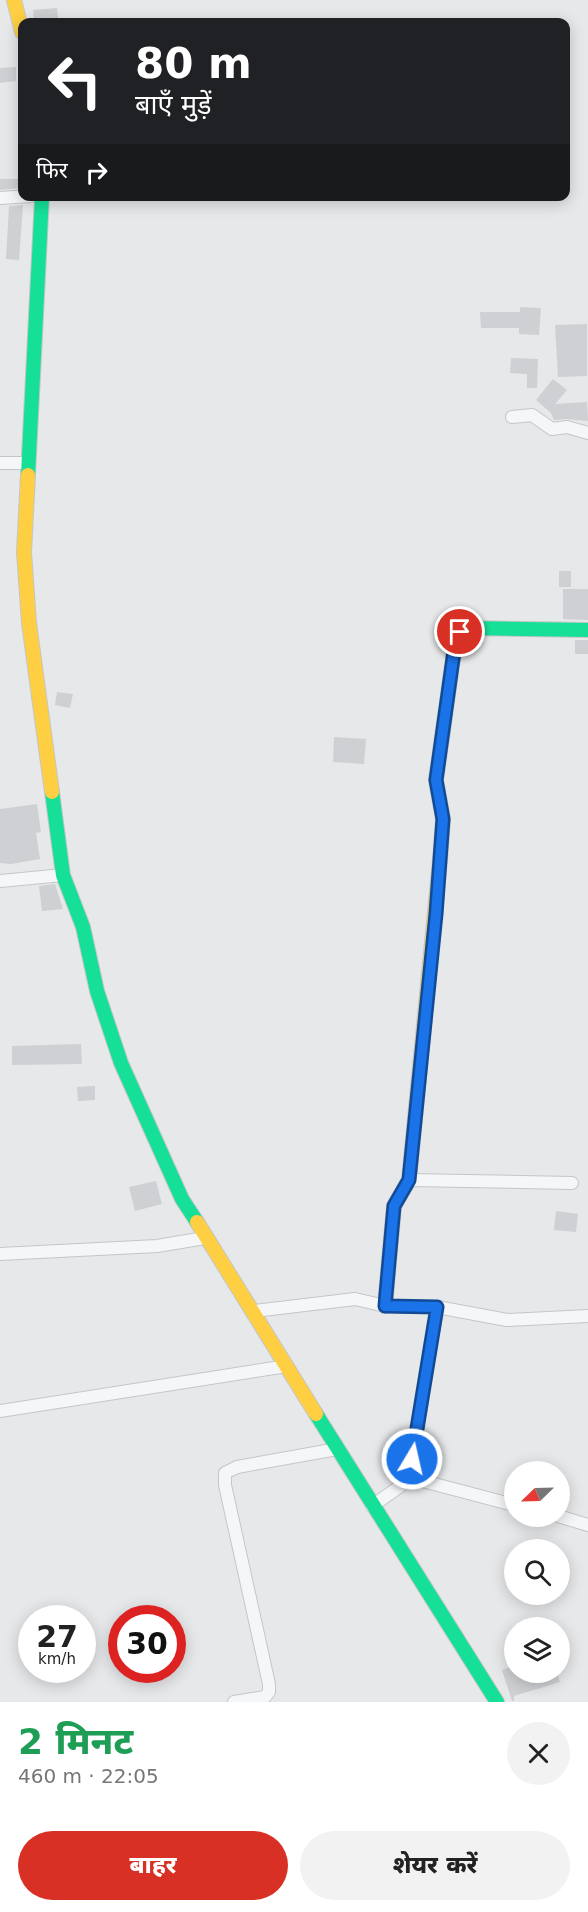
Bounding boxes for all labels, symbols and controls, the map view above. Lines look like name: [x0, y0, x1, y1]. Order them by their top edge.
text: 80 m: [135, 39, 252, 88]
icon: left: [36, 42, 114, 120]
text: बाएँ मुड़ें: [135, 89, 212, 120]
icon: right: [80, 156, 113, 189]
text: फिर: [36, 158, 68, 183]
pin: [434, 606, 485, 657]
icon: arrive: [443, 615, 476, 648]
position arrow: [380, 1427, 444, 1491]
north arrow: [504, 1461, 570, 1527]
map controls: [504, 1461, 570, 1683]
button: search: [504, 1539, 570, 1605]
speed limit sign: 30: [108, 1605, 186, 1683]
button: layers: [504, 1617, 570, 1683]
text: 27: [36, 1619, 78, 1654]
text: km/h: [38, 1650, 76, 1668]
text: 2 मिनट: [18, 1721, 133, 1762]
button: close: [507, 1722, 570, 1785]
text: 460 m · 22:05: [18, 1764, 159, 1788]
button: बाहर: [18, 1831, 288, 1900]
button: शेयर करें: [300, 1831, 570, 1900]

